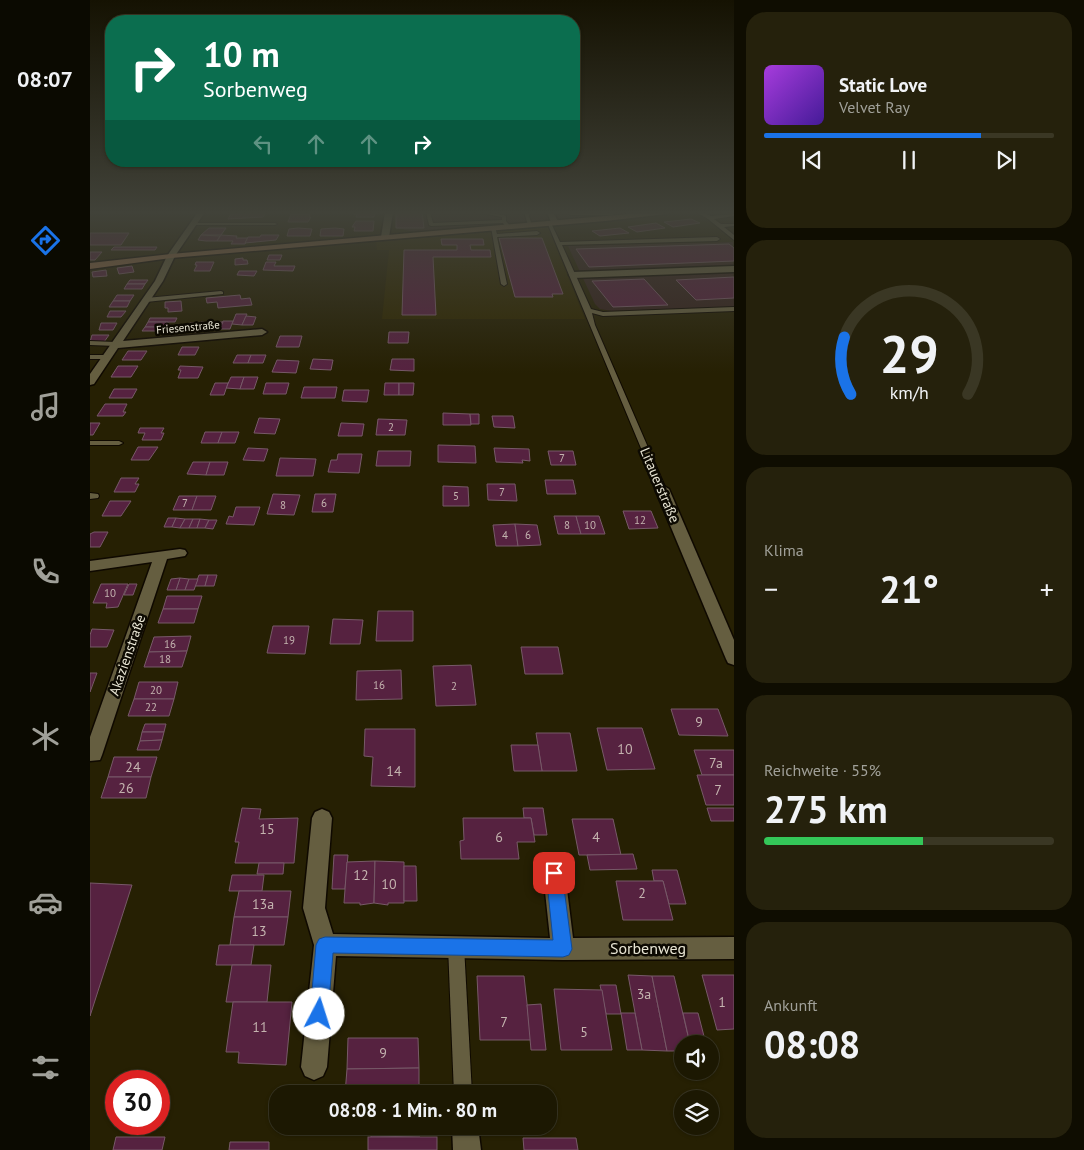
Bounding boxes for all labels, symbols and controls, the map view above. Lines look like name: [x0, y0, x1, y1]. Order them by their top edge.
text: 10 m: [203, 31, 280, 77]
icon: right: [120, 35, 185, 100]
text: 08:07: [17, 65, 73, 93]
text: Static Love: [839, 73, 927, 97]
text: Sorbenweg: [203, 75, 308, 103]
text: Velvet Ray: [839, 97, 910, 117]
icon: left: [249, 130, 277, 158]
icon: ahead: [302, 130, 330, 158]
icon: ahead: [355, 130, 383, 158]
icon: right: [408, 130, 436, 158]
icon: previous: [798, 146, 826, 174]
icon: pause: [895, 146, 923, 174]
icon: next: [992, 146, 1020, 174]
icon: directions: [28, 223, 63, 258]
street label: Friesenstraße: [156, 317, 221, 337]
text: 29: [880, 320, 938, 387]
text: km/h: [889, 381, 929, 404]
icon: music: [28, 389, 63, 424]
house number: 2: [388, 420, 394, 434]
street label: Litauerstraße: [636, 445, 684, 525]
house number: 7: [559, 451, 565, 465]
house number: 7: [499, 485, 505, 499]
house number: 5: [453, 489, 459, 503]
house number: 7: [182, 496, 188, 510]
house number: 6: [321, 496, 327, 510]
house number: 8: [280, 498, 286, 512]
house number: 12: [634, 513, 646, 527]
house number: 8: [564, 518, 570, 532]
house number: 10: [584, 518, 596, 532]
house number: 4: [502, 528, 508, 542]
house number: 6: [525, 528, 531, 542]
text: Klima: [764, 540, 804, 560]
icon: phone: [28, 554, 63, 589]
text: 21°: [879, 564, 939, 613]
text: −: [764, 570, 778, 607]
text: +: [1040, 570, 1054, 607]
house number: 10: [104, 586, 116, 600]
street label: Akazienstraße: [105, 612, 149, 698]
house number: 19: [283, 633, 295, 647]
house number: 16: [164, 637, 176, 651]
house number: 18: [159, 652, 171, 666]
house number: 16: [373, 678, 385, 692]
house number: 2: [451, 679, 457, 693]
house number: 20: [150, 683, 162, 697]
house number: 22: [145, 700, 157, 714]
house number: 9: [695, 713, 703, 731]
icon: climate: [28, 719, 63, 754]
house number: 10: [617, 740, 633, 758]
house number: 7a: [709, 754, 723, 772]
house number: 24: [125, 758, 141, 776]
text: Reichweite · 55%: [764, 760, 881, 780]
house number: 14: [386, 762, 402, 780]
house number: 26: [118, 779, 134, 797]
house number: 7: [714, 781, 722, 799]
text: 275 km: [764, 784, 888, 833]
house number: 15: [259, 820, 275, 838]
house number: 6: [495, 828, 503, 846]
house number: 4: [592, 828, 600, 846]
pin: [533, 852, 575, 894]
icon: arrive: [540, 859, 568, 887]
house number: 12: [353, 866, 369, 884]
house number: 10: [381, 875, 397, 893]
house number: 2: [638, 884, 646, 902]
icon: car: [28, 885, 63, 920]
house number: 13a: [252, 895, 274, 913]
house number: 13: [251, 922, 267, 940]
street label: Sorbenweg: [610, 938, 686, 958]
house number: 3a: [637, 985, 651, 1003]
position arrow: [292, 987, 344, 1039]
house number: 1: [718, 993, 726, 1011]
text: Ankunft: [764, 995, 817, 1015]
house number: 7: [500, 1013, 508, 1031]
house number: 11: [252, 1018, 268, 1036]
text: 08:08: [764, 1019, 860, 1068]
house number: 5: [580, 1023, 588, 1041]
map controls: [674, 1035, 719, 1135]
button: sound: [674, 1035, 719, 1080]
house number: 9: [379, 1044, 387, 1062]
icon: filters: [28, 1050, 63, 1085]
speed limit sign: 30: [105, 1070, 170, 1135]
button: layers: [674, 1090, 719, 1135]
text: 08:08 · 1 Min. · 80 m: [329, 1098, 497, 1122]

